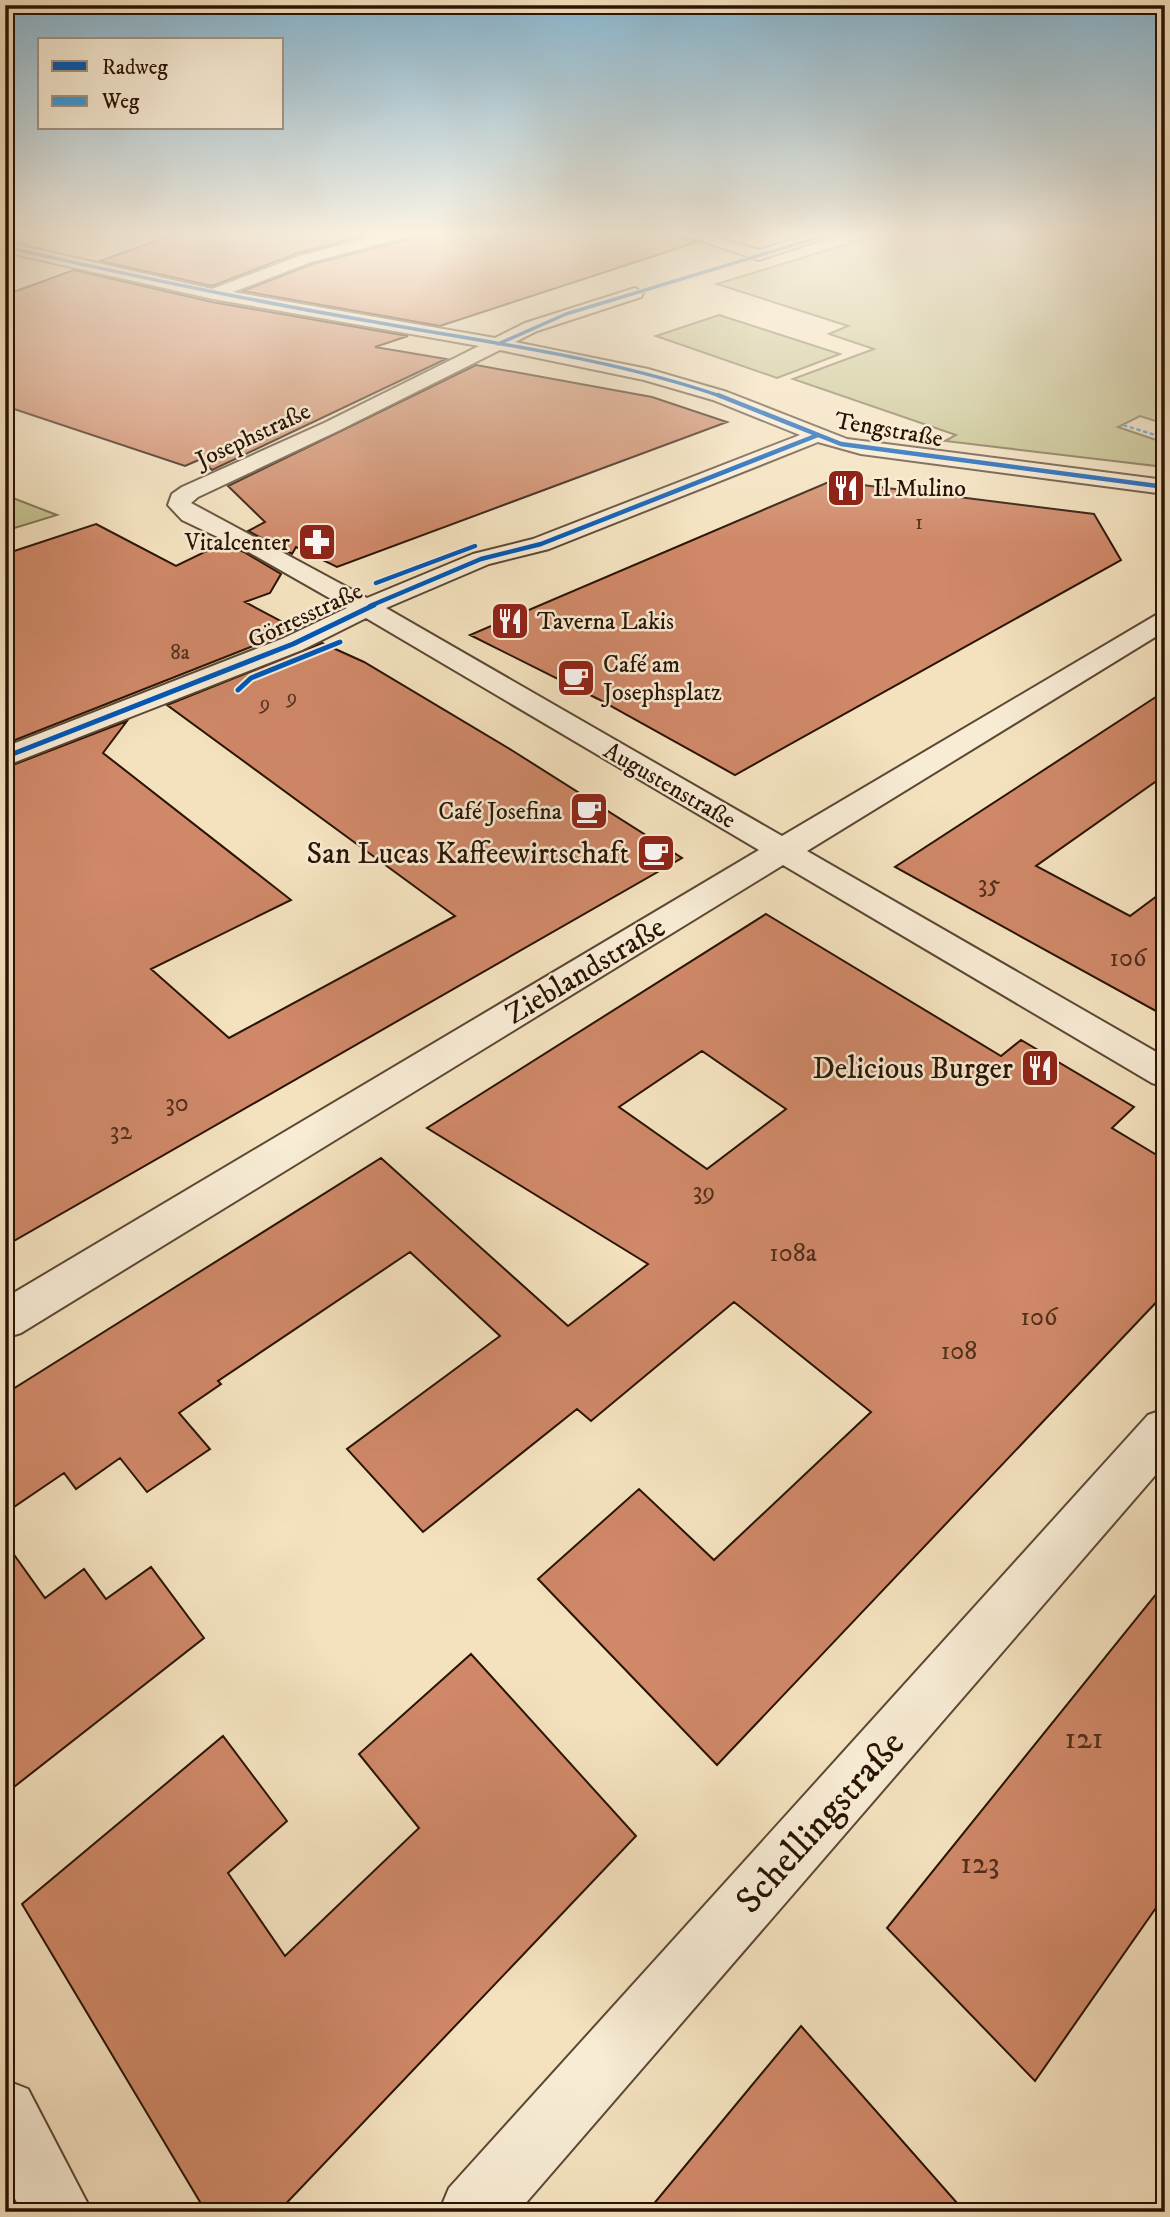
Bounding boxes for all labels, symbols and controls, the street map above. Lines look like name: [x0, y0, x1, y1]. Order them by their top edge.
legend: [38, 38, 284, 130]
text: Radweg: [102, 55, 168, 81]
text: Weg: [101, 89, 140, 115]
street label: Josephstraße: [190, 396, 315, 476]
street label: Tengstraße: [832, 406, 945, 454]
restaurant icon: Il Mulino: [825, 467, 867, 509]
place label: Il Mulino: [873, 474, 966, 504]
house number: 1: [915, 510, 923, 536]
pharmacy icon: Vitalcenter: [296, 521, 338, 563]
place label: Vitalcenter: [184, 528, 290, 558]
street label: Görresstraße: [243, 576, 368, 656]
restaurant icon: Taverna Lakis: [489, 600, 531, 642]
place label: Taverna Lakis: [537, 607, 674, 637]
house number: 8a: [170, 640, 190, 666]
place label: Café am Josephsplatz: [601, 650, 722, 708]
cafe icon: Café am Josephsplatz: [555, 657, 597, 699]
house number: 9: [286, 685, 297, 711]
house number: 9: [259, 691, 270, 717]
street label: Augustenstraße: [598, 736, 741, 836]
cafe icon: Café Josefina: [568, 790, 610, 832]
place label: Café Josefina: [438, 797, 563, 827]
cafe icon: San Lucas Kaffeewirtschaft: [635, 832, 677, 874]
place label: San Lucas Kaffeewirtschaft: [307, 836, 629, 873]
house number: 35: [978, 868, 1000, 901]
street label: Zieblandstraße: [499, 909, 672, 1033]
house number: 106: [1110, 942, 1148, 975]
restaurant icon: Delicious Burger: [1019, 1047, 1061, 1089]
place label: Delicious Burger: [812, 1051, 1013, 1088]
house number: 30: [165, 1087, 189, 1120]
house number: 32: [110, 1115, 132, 1148]
house number: 39: [693, 1175, 715, 1208]
house number: 108a: [769, 1237, 817, 1270]
house number: 106: [1021, 1301, 1059, 1334]
house number: 108: [941, 1335, 977, 1368]
house number: 121: [1064, 1719, 1104, 1759]
street label: Schellingstraße: [726, 1721, 915, 1924]
house number: 123: [960, 1844, 1000, 1884]

